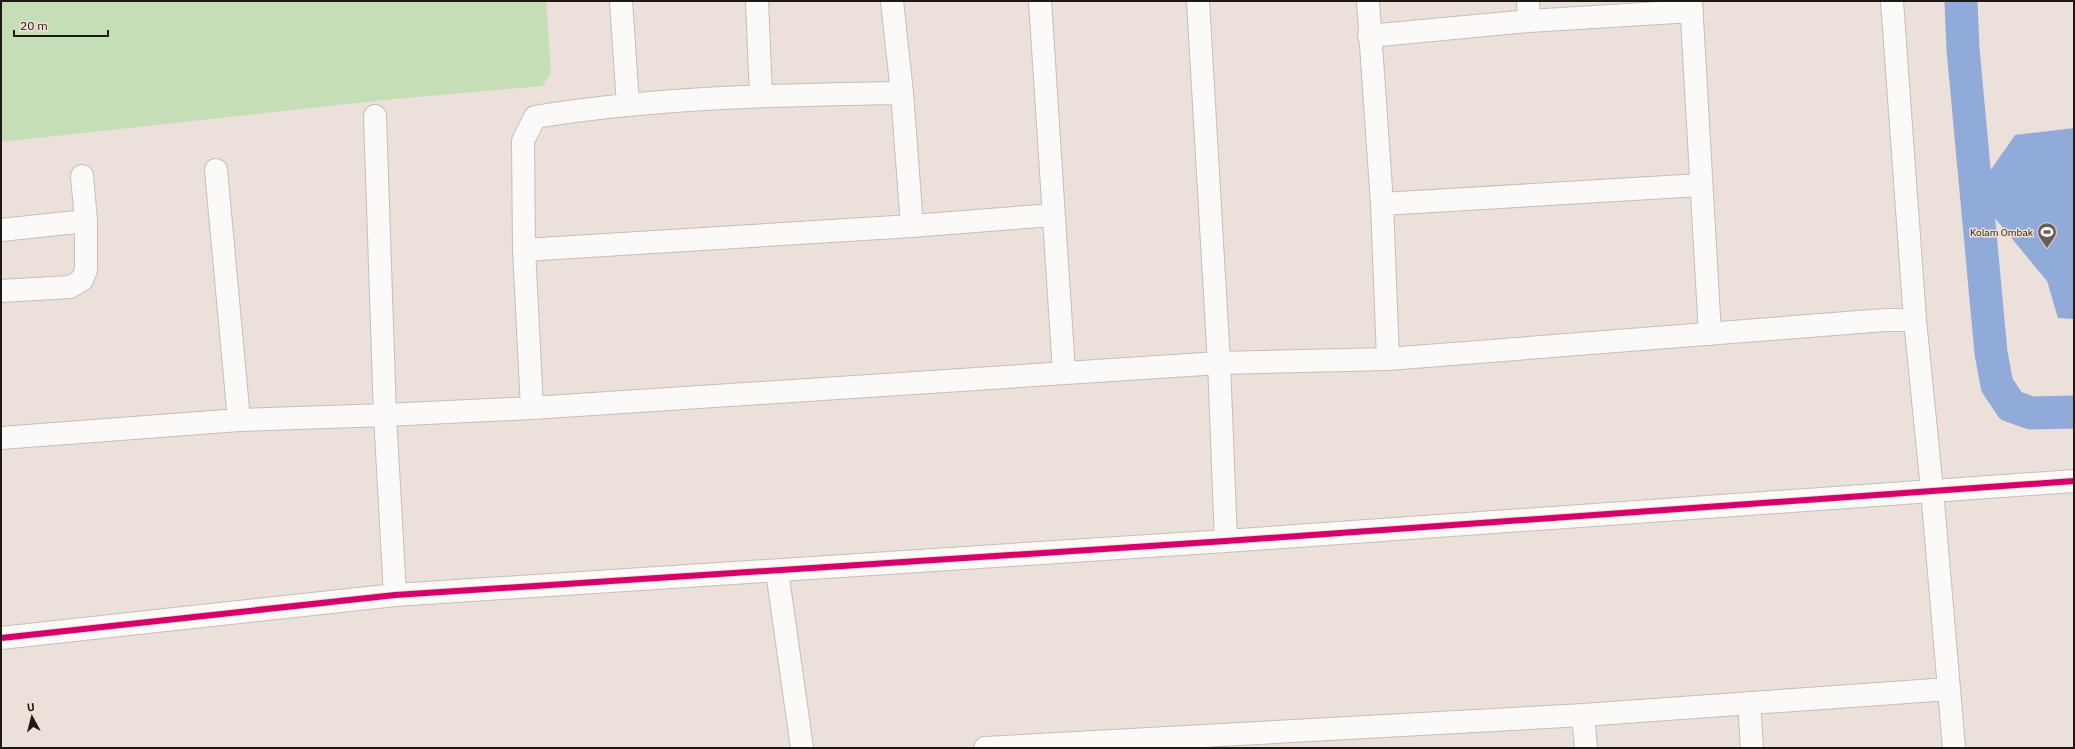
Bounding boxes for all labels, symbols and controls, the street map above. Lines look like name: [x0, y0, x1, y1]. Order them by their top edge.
scale bar: [14, 12, 108, 38]
text: 20 m: [20, 18, 48, 33]
sports icon: Kolam Ombak: [2036, 221, 2058, 249]
place label: Kolam Ombak: [1970, 226, 2034, 239]
north arrow: [12, 697, 52, 737]
text: U: [26, 700, 35, 714]

